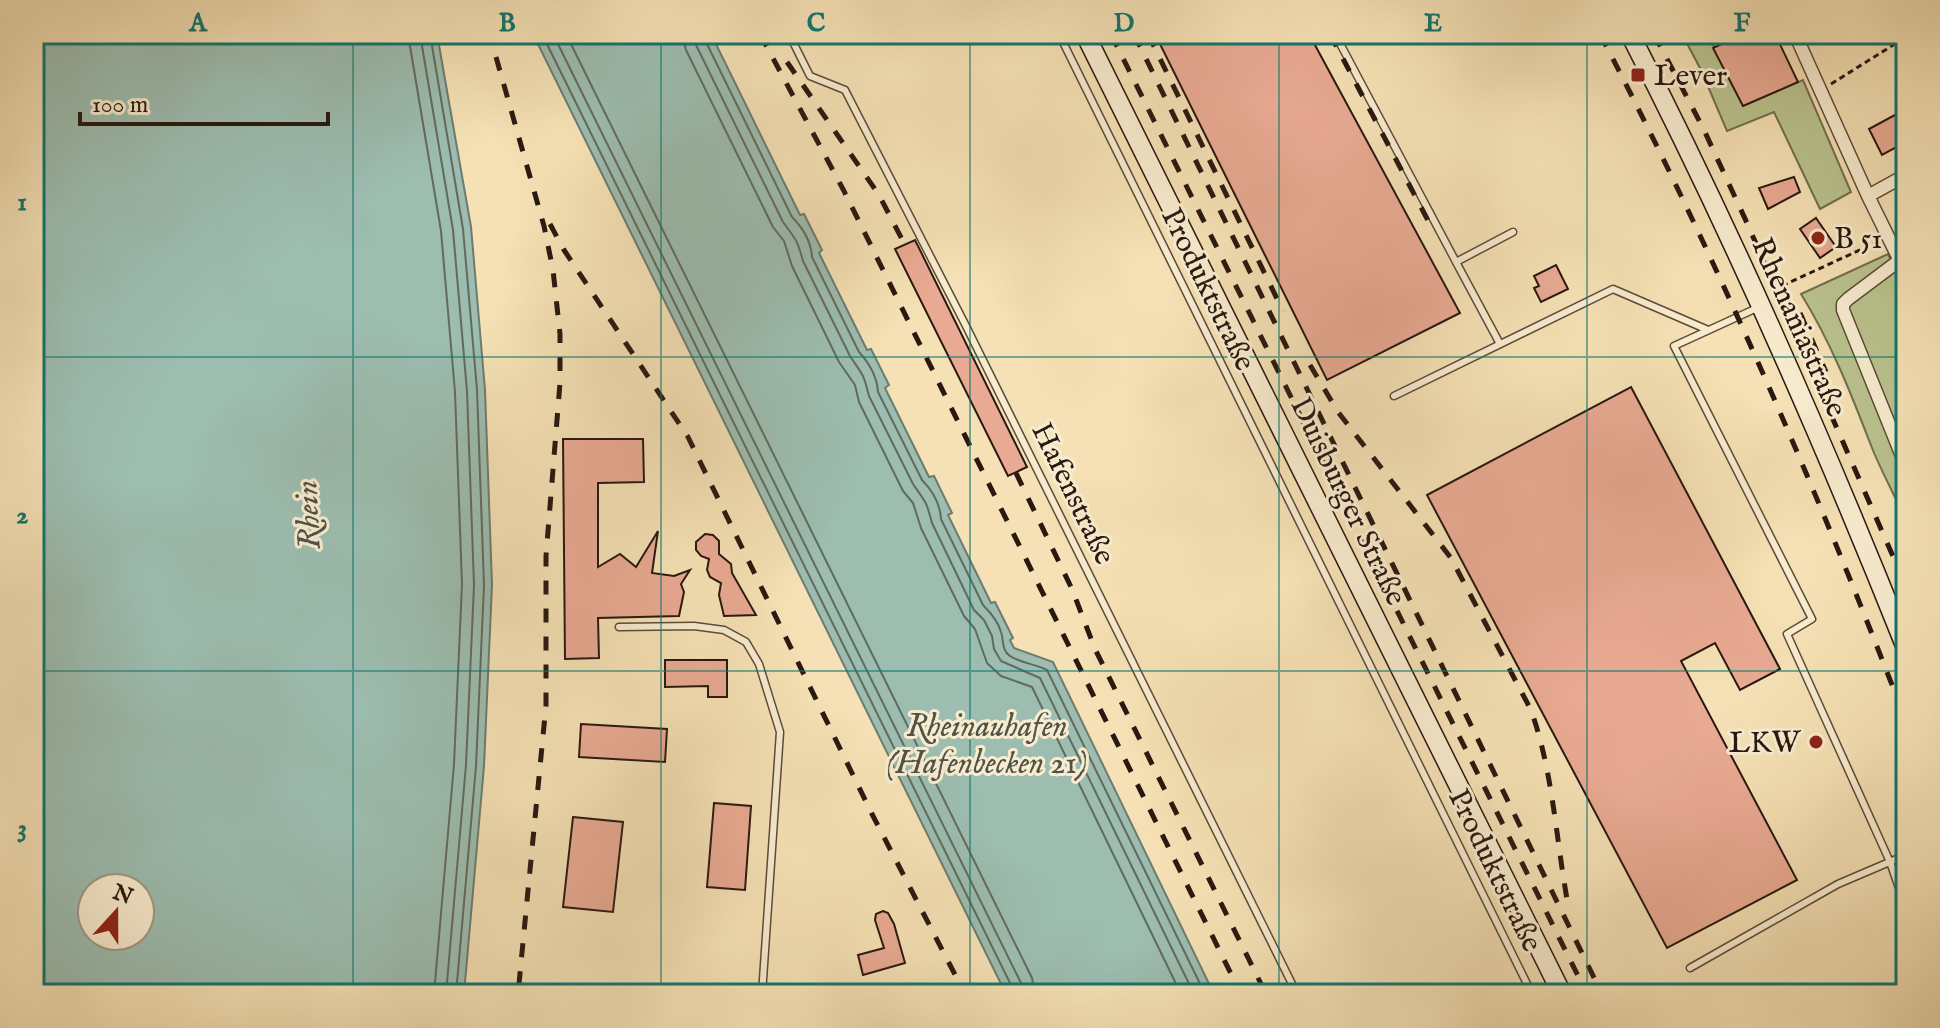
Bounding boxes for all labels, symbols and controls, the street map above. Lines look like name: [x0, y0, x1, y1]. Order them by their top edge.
text: A: [188, 7, 208, 40]
text: B: [498, 7, 516, 40]
text: C: [807, 7, 826, 40]
text: D: [1114, 7, 1135, 40]
text: E: [1424, 7, 1442, 40]
text: F: [1734, 7, 1751, 40]
place label: Lever: [1654, 58, 1727, 96]
marker: Lever: [1629, 66, 1647, 84]
scale bar: [80, 76, 328, 126]
text: 100 m: [92, 90, 148, 121]
text: 1: [17, 186, 27, 219]
street label: Produktstraße: [1151, 202, 1263, 378]
place label: B 51: [1834, 221, 1882, 259]
marker: B 51: [1809, 229, 1827, 247]
street label: Rhenaniastraße: [1742, 232, 1855, 423]
street label: Duisburger Straße: [1280, 391, 1414, 612]
street label: Hafenstraße: [1022, 417, 1123, 571]
water label: Rhein: [287, 479, 332, 551]
text: 2: [16, 499, 28, 532]
water label: Rheinauhafen (Hafenbecken 21): [887, 707, 1087, 785]
place label: LKW: [1729, 725, 1801, 763]
marker: LKW: [1807, 733, 1825, 751]
street label: Produktstraße: [1438, 783, 1550, 959]
text: 3: [17, 812, 27, 845]
north arrow: [76, 872, 156, 952]
text: N: [108, 878, 136, 912]

